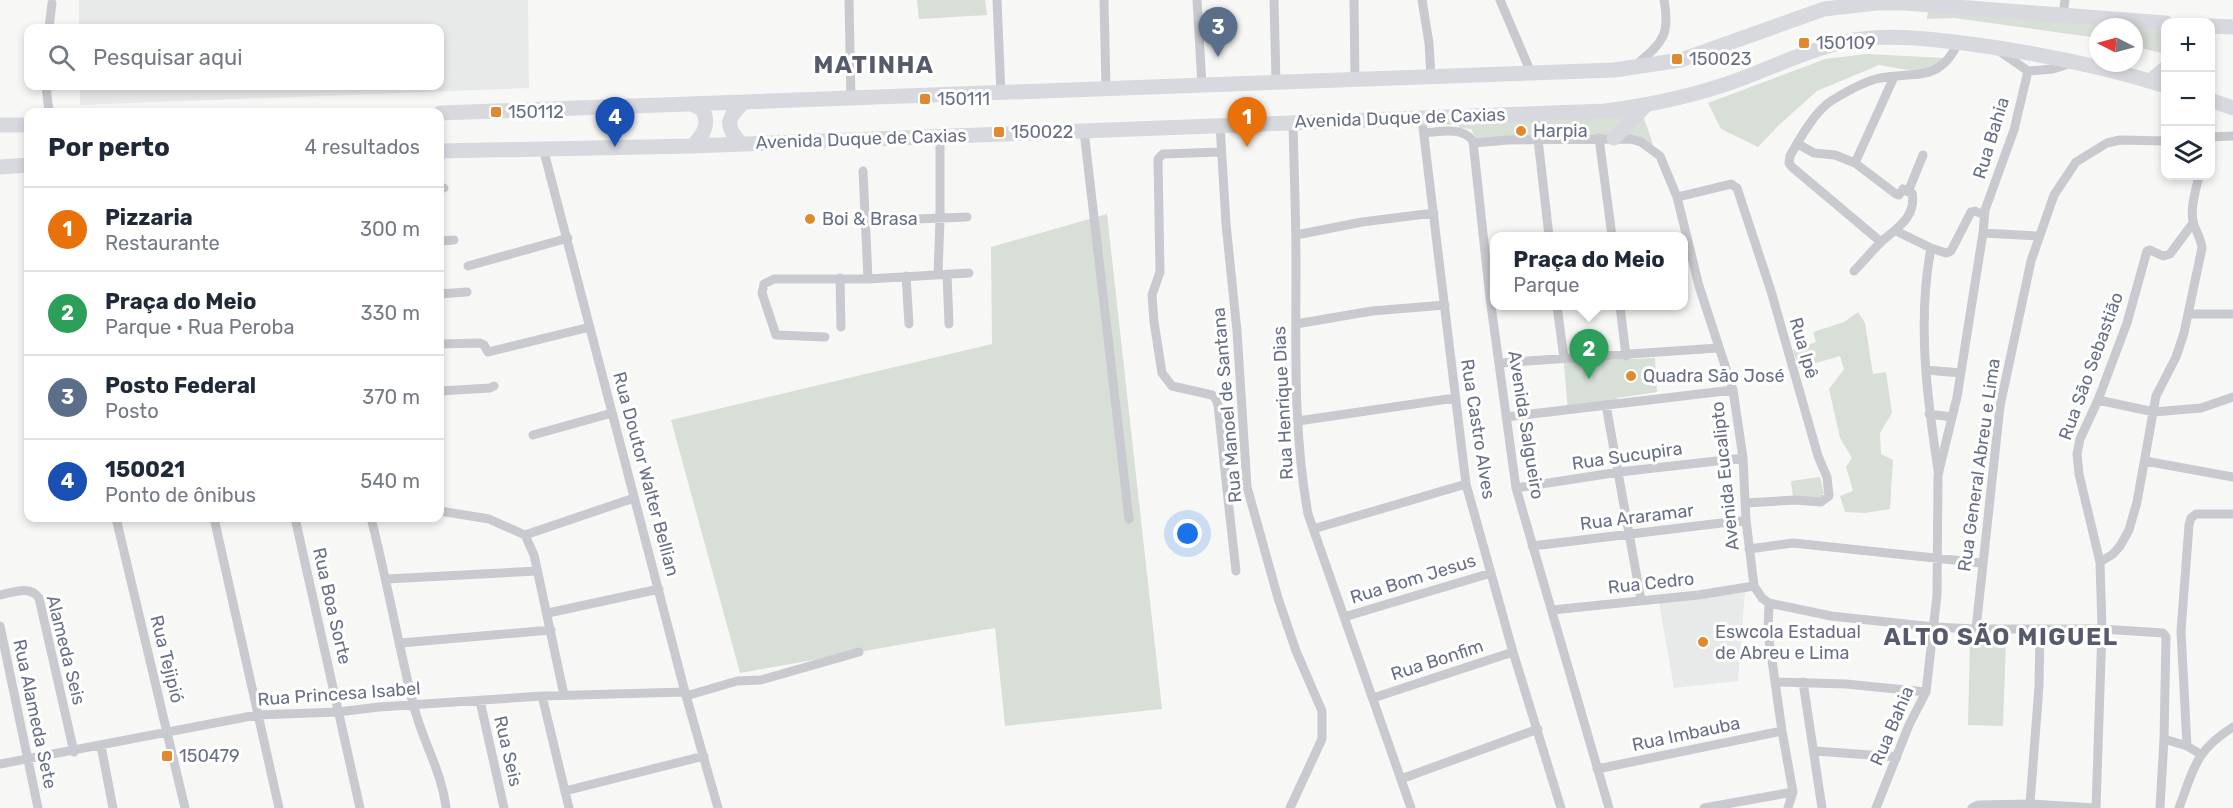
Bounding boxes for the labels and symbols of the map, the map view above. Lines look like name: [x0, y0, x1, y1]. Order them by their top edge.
pin: 3: [1198, 8, 1238, 57]
north arrow: [2089, 18, 2143, 72]
place label: 150109: [1816, 32, 1876, 54]
marker: 150109: [1797, 36, 1811, 50]
place label: 150023: [1689, 48, 1752, 70]
district label: MATINHA: [813, 51, 935, 79]
marker: 150023: [1670, 52, 1684, 66]
place label: 150111: [937, 88, 990, 110]
marker: 150111: [918, 92, 932, 106]
street label: Rua Bahia: [1968, 95, 2014, 181]
pin: 4: [596, 98, 634, 147]
pin: 1: [1228, 98, 1266, 147]
place label: 150112: [508, 101, 564, 123]
street label: Avenida Duque de Caxias: [1294, 103, 1506, 133]
marker: 150112: [489, 105, 503, 119]
place label: Harpia: [1533, 120, 1588, 142]
place label: 150022: [1011, 121, 1073, 143]
street label: Avenida Duque de Caxias: [755, 124, 967, 154]
marker: Harpia: [1514, 124, 1528, 138]
marker: 150022: [992, 125, 1006, 139]
place label: Boi & Brasa: [822, 208, 918, 230]
marker: Boi & Brasa: [803, 212, 817, 226]
street label: Rua São Sebastião: [2054, 289, 2128, 443]
street label: Rua Manoel de Santana: [1207, 306, 1247, 504]
street label: Rua Ipê: [1785, 315, 1823, 381]
street label: Rua Henrique Dias: [1268, 326, 1298, 480]
pin: 2: [1570, 330, 1608, 379]
street label: Avenida Salgueiro: [1503, 349, 1549, 501]
street label: Rua Castro Alves: [1456, 357, 1500, 501]
street label: Rua General Abreu e Lima: [1953, 357, 2005, 573]
place label: Quadra São José: [1643, 365, 1785, 387]
street label: Rua Doutor Walter Bellian: [608, 369, 684, 579]
marker: Quadra São José: [1624, 369, 1638, 383]
street label: Avenida Eucalipto: [1706, 400, 1744, 552]
street label: Rua Sucupira: [1570, 437, 1684, 475]
street label: Rua Araramar: [1579, 499, 1695, 535]
your location: [1173, 519, 1202, 548]
street label: Rua Boa Sorte: [308, 545, 356, 667]
street label: Rua Bom Jesus: [1347, 549, 1479, 609]
street label: Rua Cedro: [1607, 568, 1695, 598]
street label: Alameda Seis: [42, 593, 90, 707]
street label: Rua Tejipió: [145, 613, 189, 705]
place label: Eswcola Estadual de Abreu e Lima: [1715, 621, 1861, 664]
district label: ALTO SÃO MIGUEL: [1883, 623, 2119, 651]
street label: Rua Bonfim: [1388, 635, 1486, 685]
marker: Eswcola Estadual de Abreu e Lima: [1696, 635, 1710, 649]
street label: Rua Alameda Sete: [8, 637, 62, 791]
street label: Rua Princesa Isabel: [257, 677, 421, 711]
street label: Rua Bahia: [1865, 683, 1919, 769]
street label: Rua Imbauba: [1630, 712, 1742, 756]
street label: Rua Seis: [489, 714, 527, 788]
place label: 150479: [179, 745, 240, 767]
marker: 150479: [160, 749, 174, 763]

